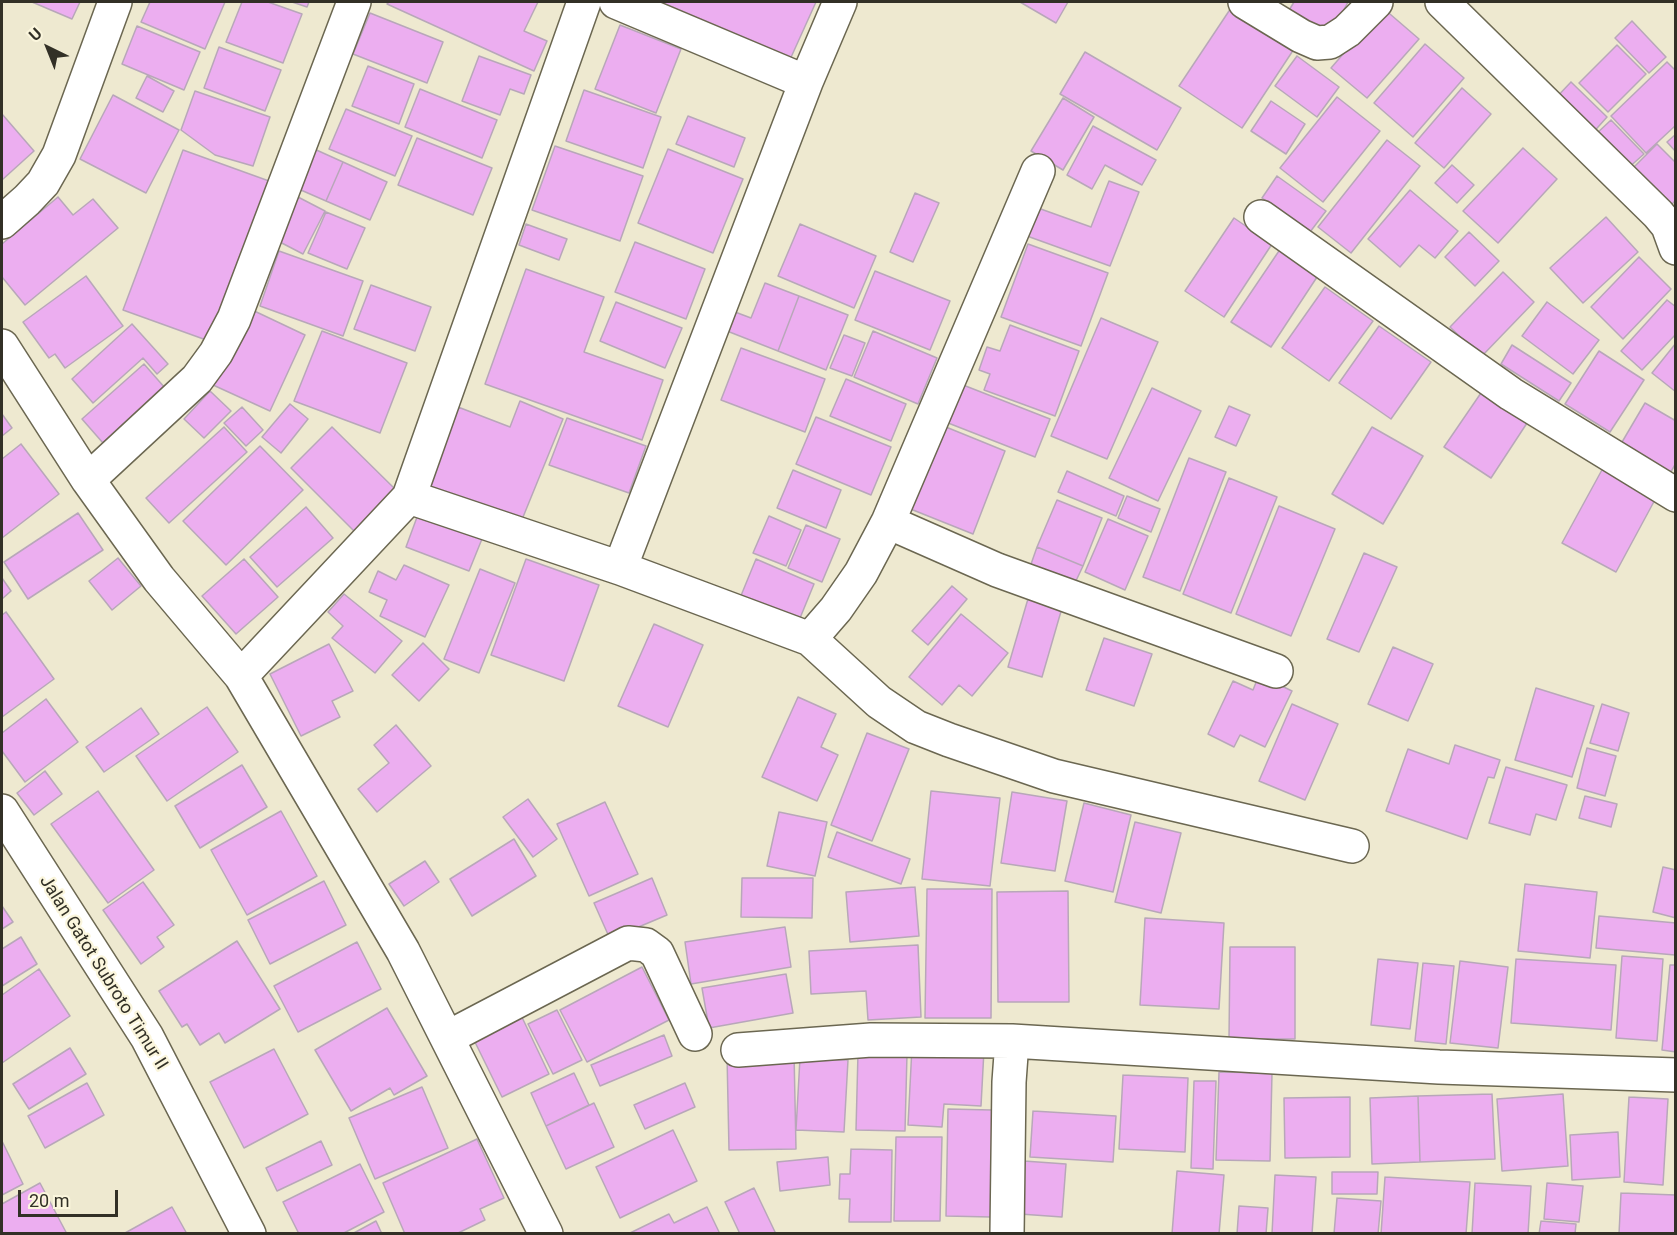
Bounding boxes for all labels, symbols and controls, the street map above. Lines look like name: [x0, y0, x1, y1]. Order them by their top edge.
north arrow: [18, 18, 78, 78]
text: U: [25, 24, 46, 45]
street label: Jalan Gatot Subroto Timur II: [34, 872, 172, 1074]
scale bar: [21, 1178, 122, 1216]
text: 20 m: [29, 1190, 69, 1211]

